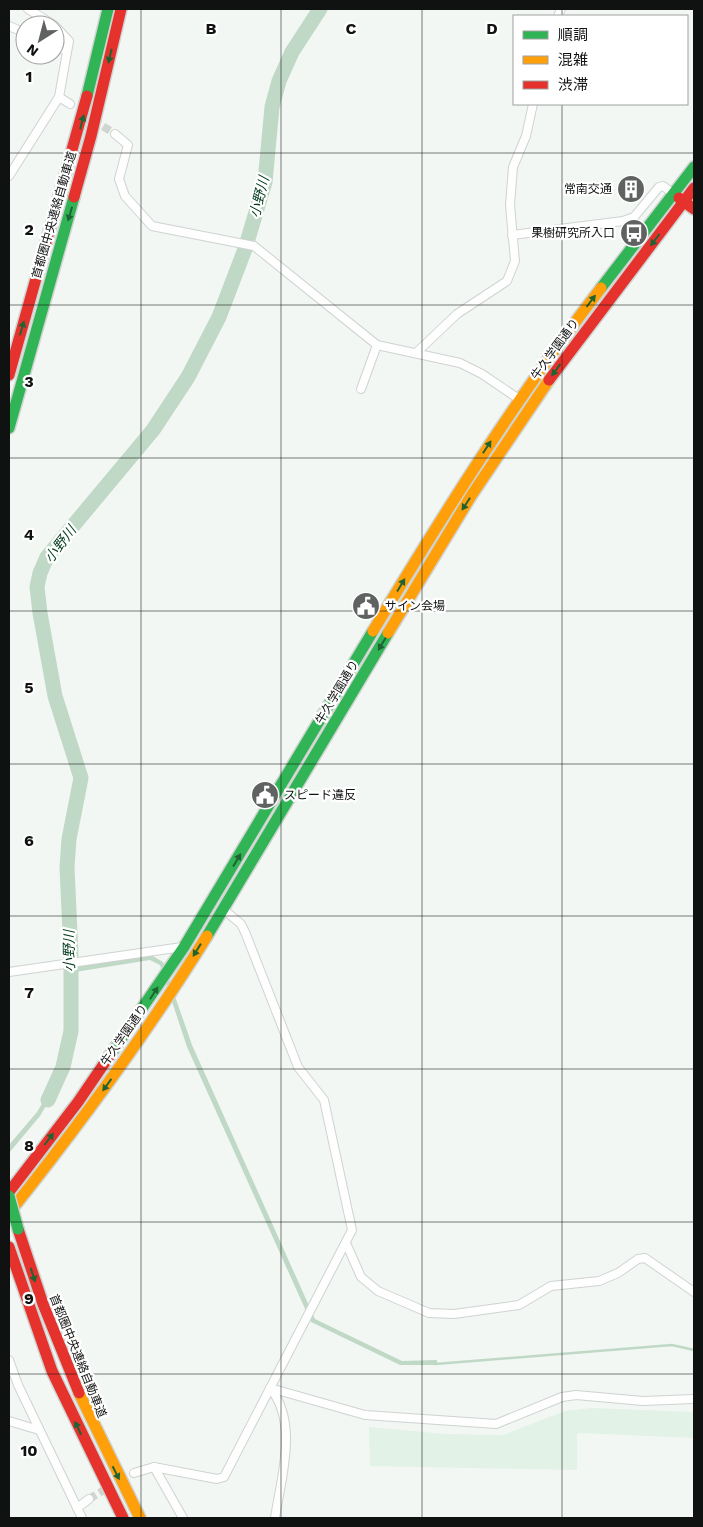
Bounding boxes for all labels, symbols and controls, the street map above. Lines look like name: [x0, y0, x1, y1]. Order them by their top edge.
north arrow: [15, 15, 65, 65]
legend: [513, 15, 688, 105]
text: B: [206, 19, 217, 38]
text: C: [346, 19, 357, 38]
text: D: [486, 19, 498, 38]
text: 順調: [558, 26, 588, 44]
text: N: [23, 41, 41, 60]
one-way arrow: [106, 49, 114, 65]
text: 混雑: [558, 51, 588, 69]
text: 1: [26, 67, 32, 86]
text: 渋滞: [558, 76, 588, 94]
one-way arrow: [78, 114, 86, 129]
street label: 首都圏中央連絡自動車道: [29, 150, 79, 280]
water label: 小野川: [246, 173, 272, 219]
building icon: 常南交通: [616, 174, 646, 204]
place label: 常南交通: [564, 182, 612, 196]
one-way arrow: [65, 206, 73, 221]
bus stop icon: 果樹研究所入口: [619, 218, 649, 248]
text: 2: [24, 220, 34, 239]
place label: 果樹研究所入口: [531, 226, 615, 240]
one-way arrow: [649, 233, 660, 246]
one-way arrow: [586, 294, 596, 308]
street label: 牛久学園通り: [528, 316, 582, 382]
one-way arrow: [19, 321, 27, 336]
one-way arrow: [551, 363, 561, 377]
text: 3: [24, 372, 34, 391]
one-way arrow: [482, 441, 492, 454]
one-way arrow: [461, 498, 470, 511]
water label: 小野川: [41, 521, 80, 566]
text: 4: [24, 525, 34, 544]
one-way arrow: [396, 579, 405, 592]
public building icon: サイン会場: [351, 591, 381, 621]
place label: サイン会場: [385, 599, 445, 613]
one-way arrow: [378, 637, 387, 650]
street label: 牛久学園通り: [312, 658, 362, 726]
text: 5: [24, 678, 34, 697]
public building icon: スピード違反: [250, 780, 280, 810]
place label: スピード違反: [284, 788, 356, 802]
text: 6: [24, 831, 34, 850]
one-way arrow: [232, 854, 241, 867]
water label: 小野川: [61, 928, 77, 972]
one-way arrow: [193, 943, 202, 956]
text: 7: [24, 983, 34, 1002]
one-way arrow: [149, 986, 159, 999]
street label: 牛久学園通り: [98, 1001, 150, 1069]
one-way arrow: [102, 1078, 112, 1092]
one-way arrow: [44, 1133, 55, 1146]
text: 8: [24, 1136, 34, 1155]
one-way arrow: [29, 1268, 37, 1283]
text: 9: [24, 1289, 34, 1308]
street label: 首都圏中央連絡自動車道: [47, 1292, 109, 1420]
one-way arrow: [74, 1420, 83, 1435]
text: 10: [20, 1441, 38, 1460]
one-way arrow: [112, 1466, 120, 1481]

